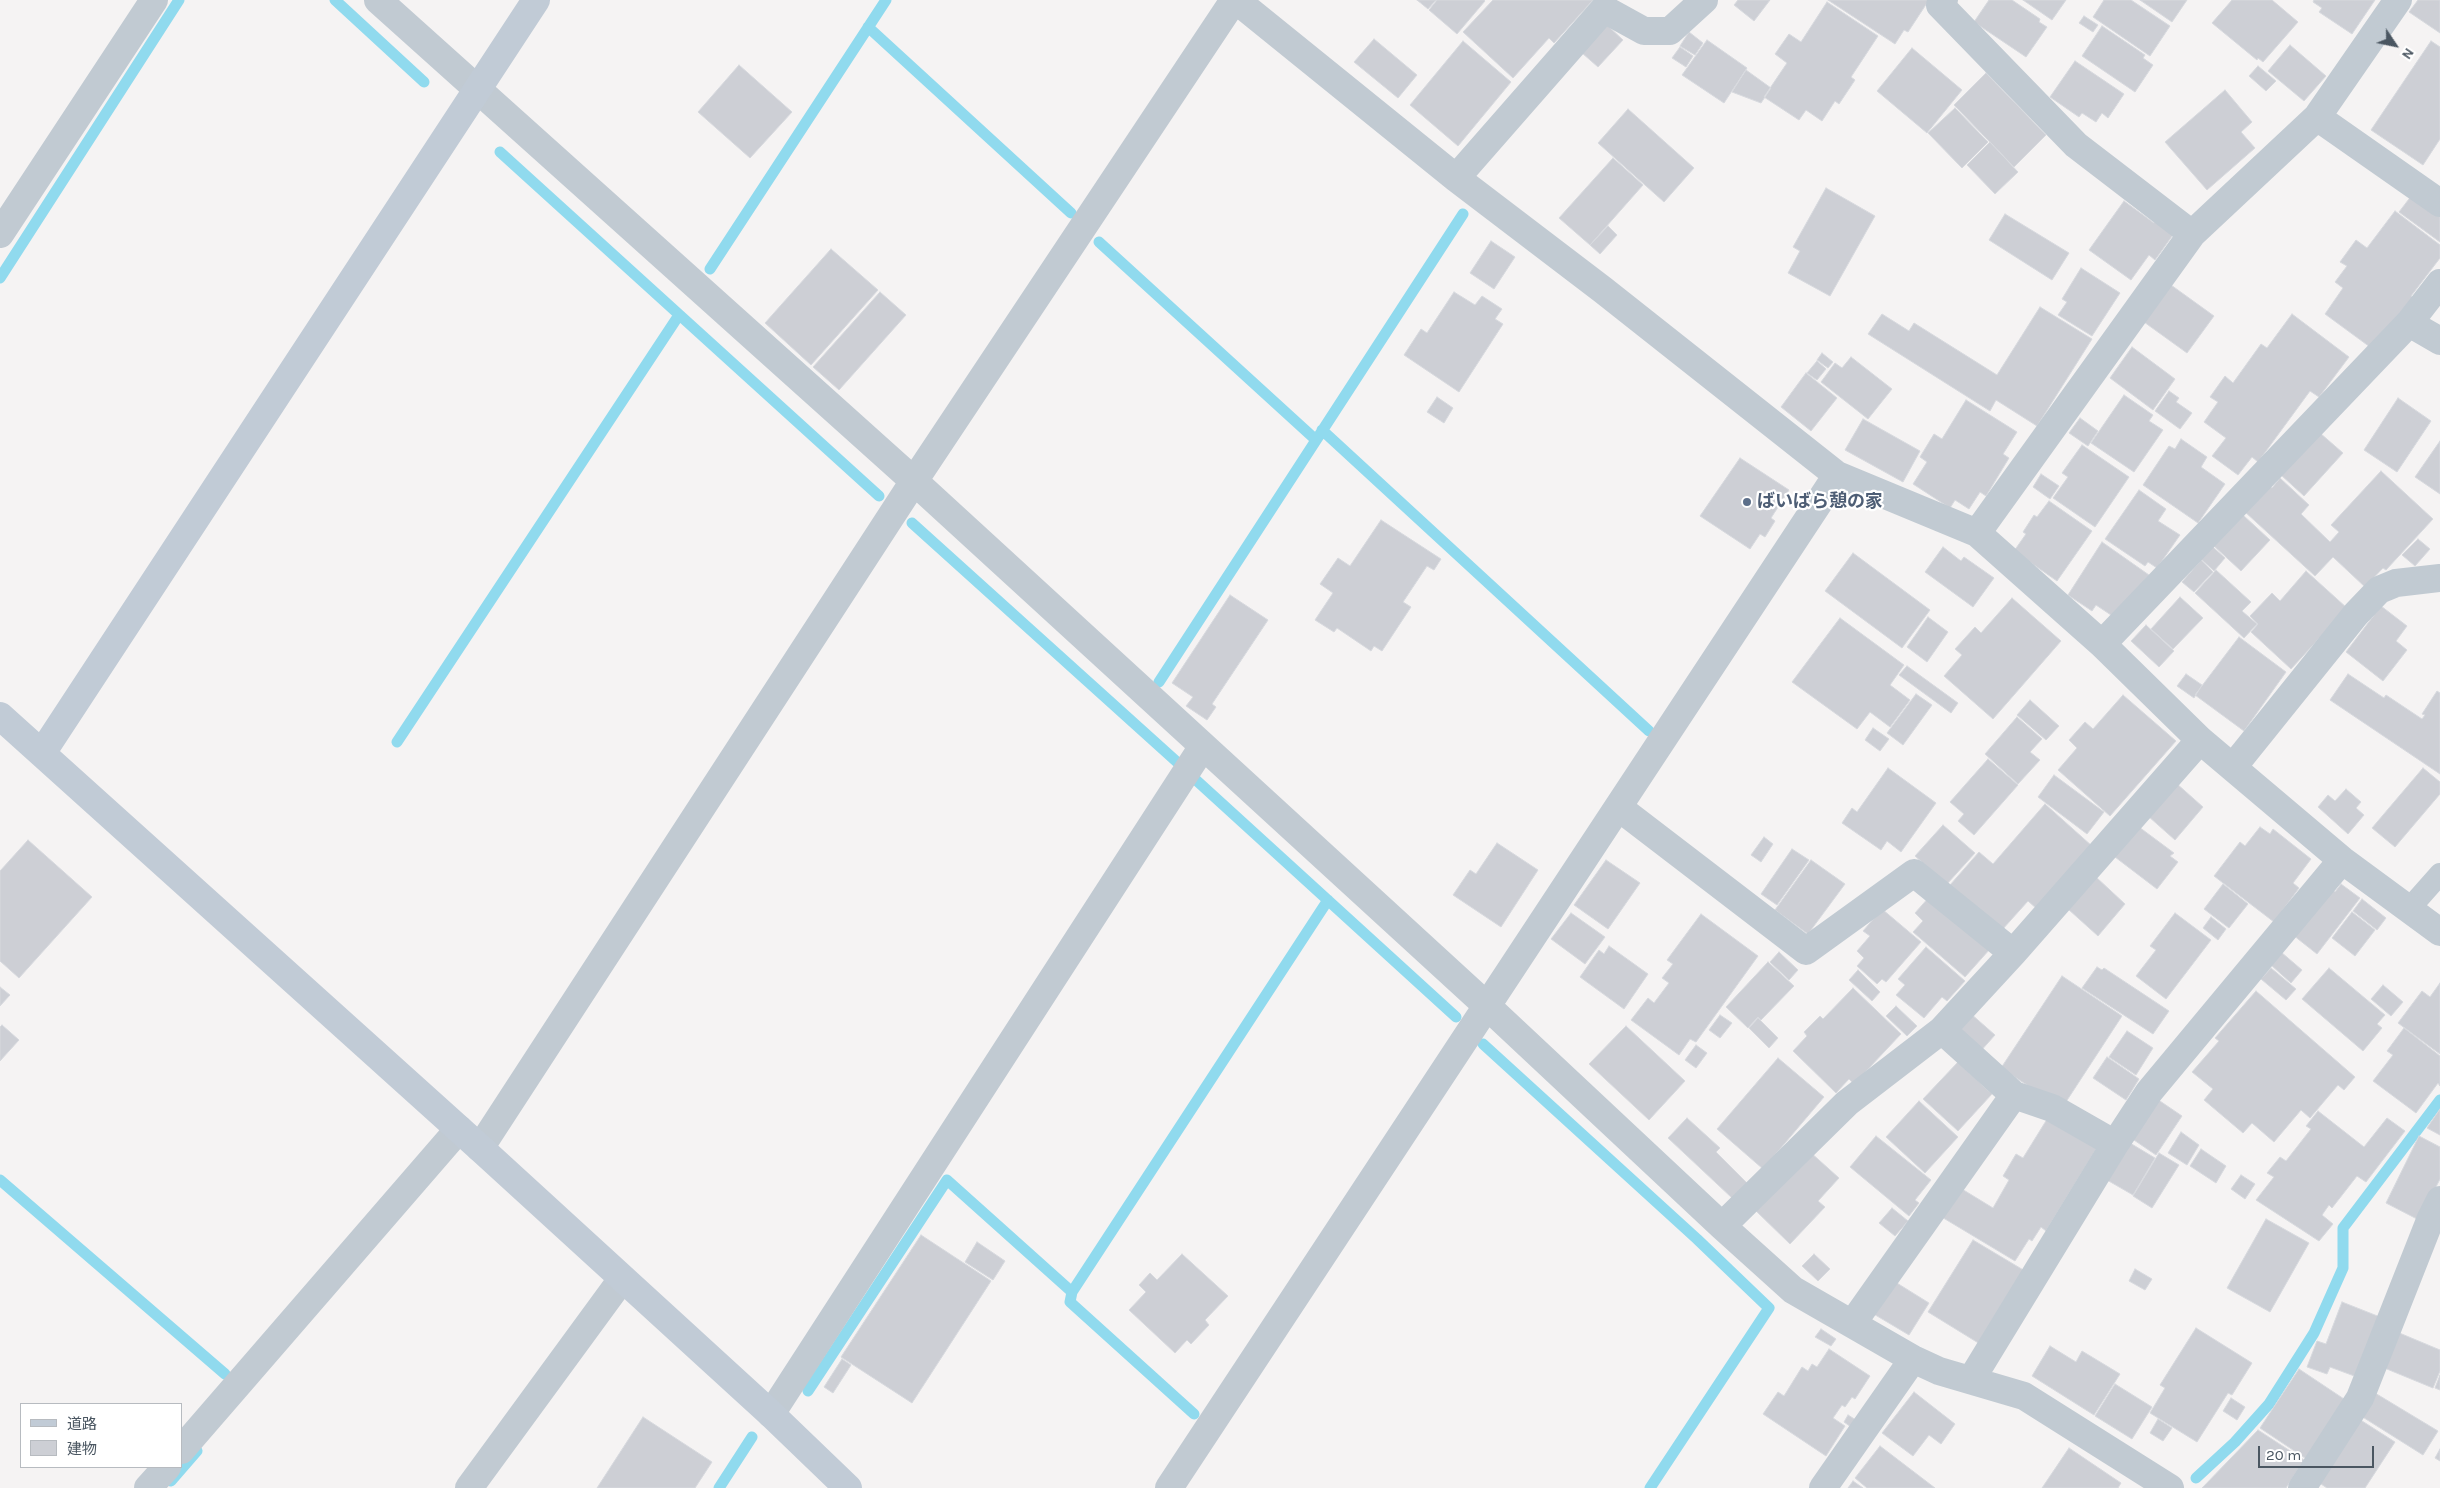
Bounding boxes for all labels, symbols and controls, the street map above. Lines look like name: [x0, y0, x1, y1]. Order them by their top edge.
north arrow: [2370, 20, 2420, 70]
text: N: [2398, 45, 2418, 63]
place label: ばいばら憩の家: [1757, 491, 1883, 513]
marker: ばいばら憩の家: [1741, 496, 1753, 508]
legend: [20, 1403, 182, 1468]
text: 道路: [67, 1415, 97, 1433]
scale bar: [2260, 1436, 2376, 1468]
text: 建物: [67, 1440, 97, 1458]
text: 20 m: [2266, 1446, 2301, 1464]

